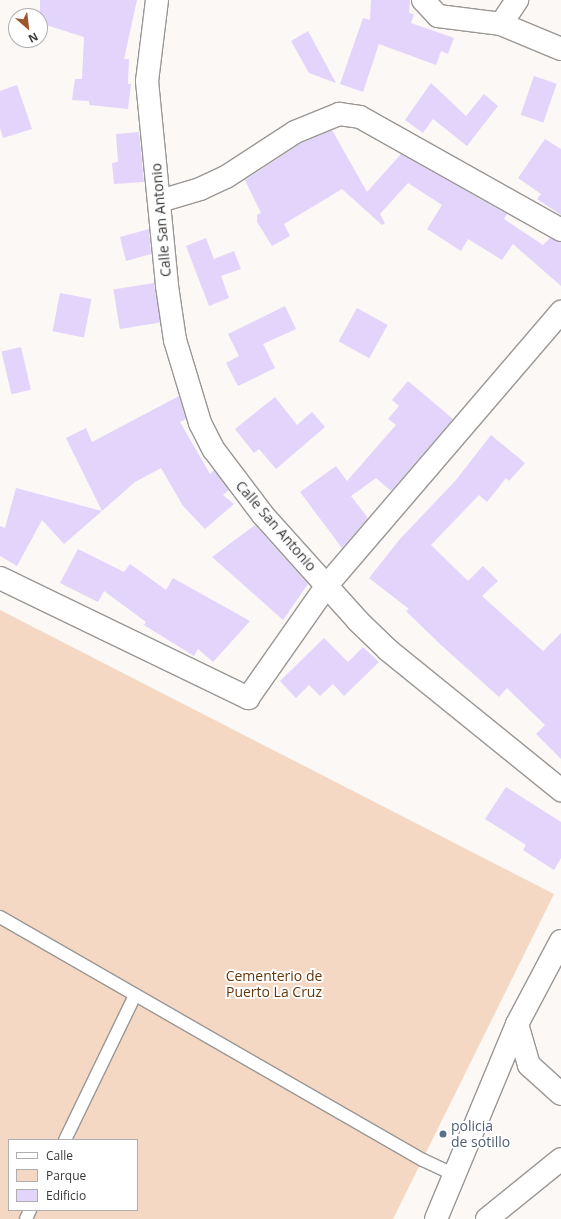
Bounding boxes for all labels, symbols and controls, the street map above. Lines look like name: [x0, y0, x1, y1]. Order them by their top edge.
north arrow: [8, 8, 48, 48]
text: N: [26, 29, 41, 47]
street label: Calle San Antonio: [148, 162, 174, 278]
street label: Calle San Antonio: [232, 477, 320, 575]
park label: Cementerio de Puerto La Cruz: [226, 968, 322, 1000]
place label: policia de sotillo: [451, 1118, 510, 1150]
marker: policia de sotillo: [438, 1129, 448, 1139]
legend: [8, 1139, 138, 1211]
text: Calle: [46, 1147, 73, 1164]
text: Parque: [46, 1167, 86, 1184]
text: Edificio: [46, 1187, 86, 1204]

